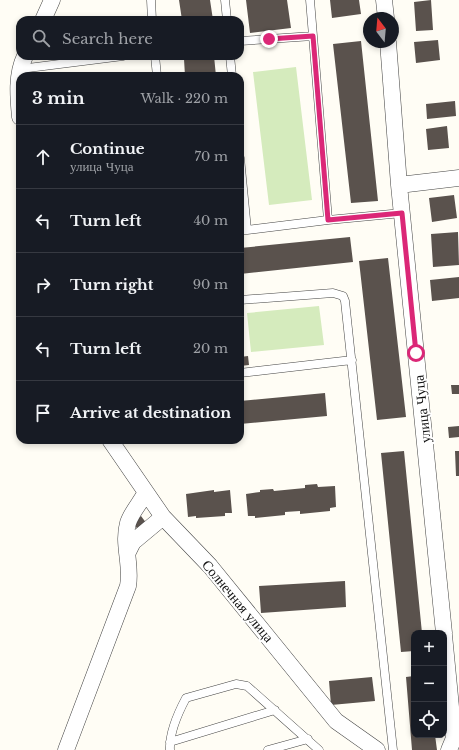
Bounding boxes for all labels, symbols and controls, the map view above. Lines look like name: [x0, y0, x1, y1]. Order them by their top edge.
north arrow: [363, 12, 399, 48]
search box: [16, 16, 244, 60]
icon: search: [30, 27, 52, 49]
text: Search here: [62, 29, 153, 48]
route end: [260, 30, 278, 48]
text: 3 min: [32, 88, 85, 109]
text: Walk · 220 m: [140, 90, 228, 107]
text: Continue: [70, 139, 145, 158]
icon: ahead: [32, 146, 54, 168]
text: 70 m: [195, 148, 228, 165]
text: улица Чуца: [70, 158, 134, 175]
icon: left: [32, 210, 54, 232]
text: Turn left: [70, 211, 141, 230]
text: 40 m: [193, 212, 228, 229]
icon: right: [32, 274, 54, 296]
text: Turn right: [70, 275, 153, 294]
text: 90 m: [193, 276, 228, 293]
icon: left: [32, 338, 54, 360]
text: Turn left: [70, 339, 141, 358]
text: 20 m: [193, 340, 228, 357]
route start: [407, 344, 425, 362]
street label: улица Чуца: [409, 373, 435, 444]
icon: arrive: [32, 402, 54, 424]
text: Arrive at destination: [70, 403, 231, 422]
street label: Солнечная улица: [198, 556, 278, 647]
map controls: [411, 630, 447, 738]
button: +: [411, 630, 447, 666]
button: −: [411, 666, 447, 702]
button: locate: [411, 702, 447, 738]

